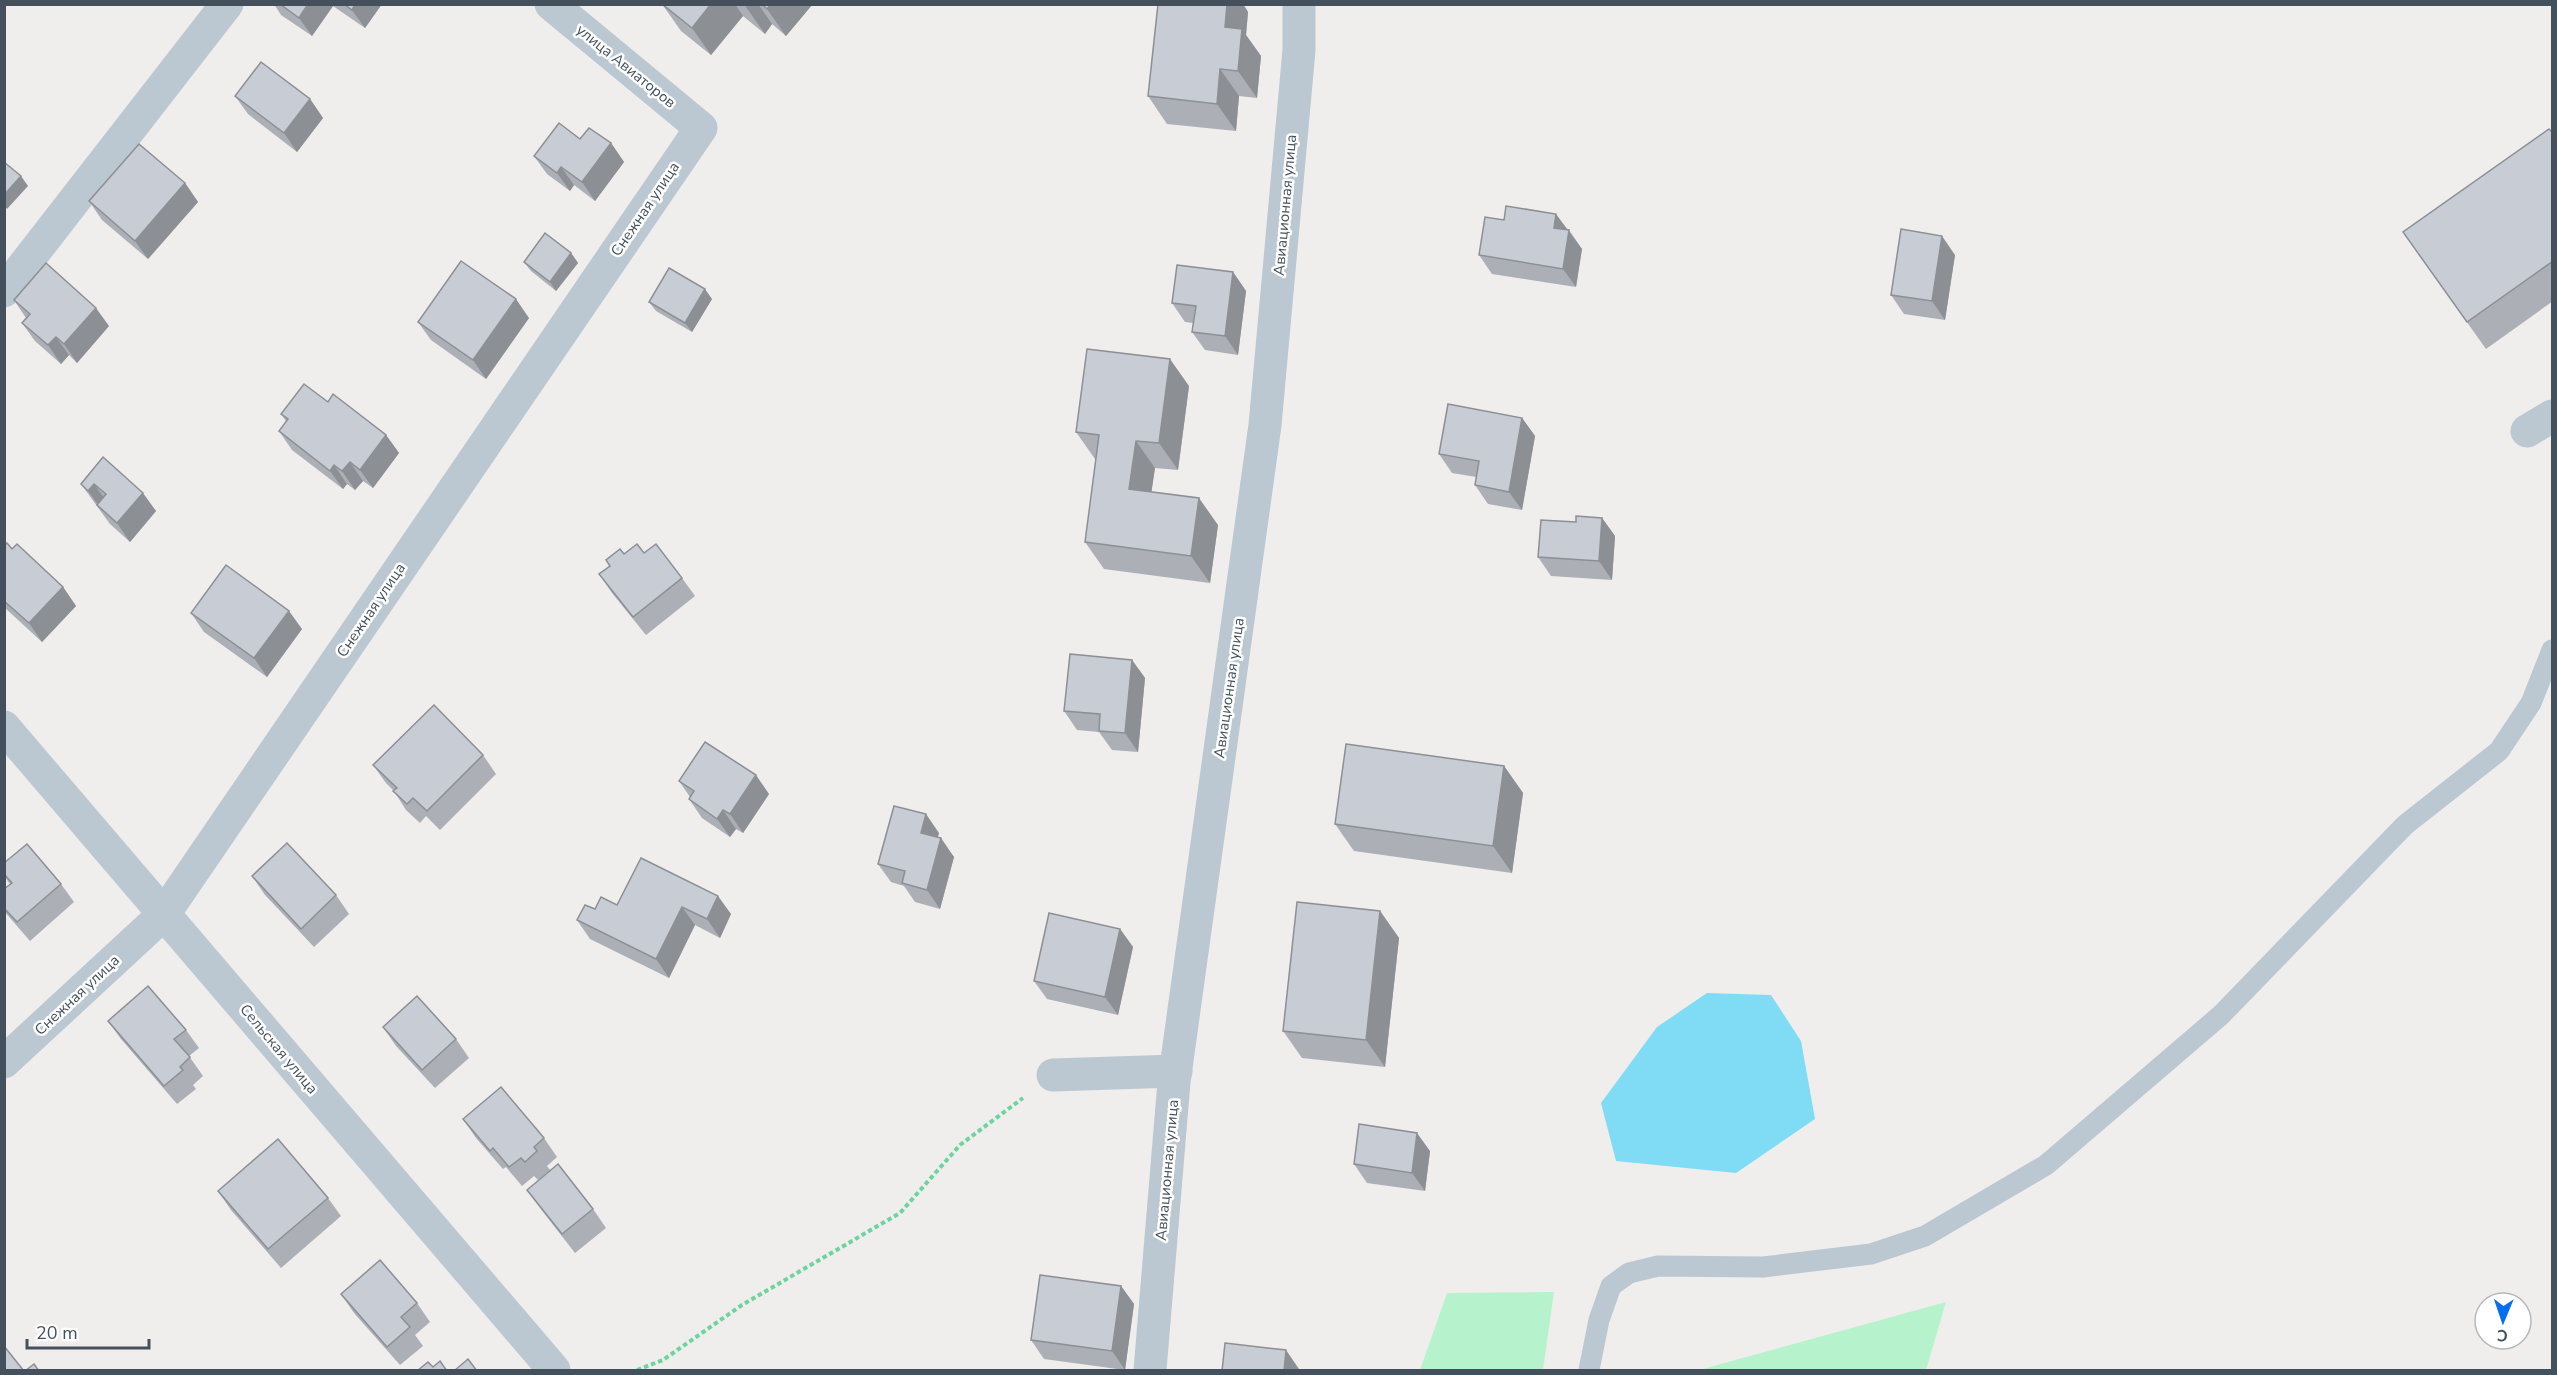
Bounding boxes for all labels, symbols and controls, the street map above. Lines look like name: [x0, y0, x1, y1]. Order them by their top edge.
street label: улица Авиаторов: [572, 20, 680, 112]
street label: Авиационная улица: [1269, 134, 1301, 276]
street label: Снежная улица: [606, 158, 684, 260]
street label: Снежная улица: [332, 559, 410, 661]
street label: Авиационная улица: [1209, 616, 1249, 760]
street label: Снежная улица: [30, 950, 124, 1040]
street label: Сельская улица: [235, 1000, 323, 1098]
street label: Авиационная улица: [1151, 1099, 1183, 1241]
north arrow: [2473, 1291, 2533, 1351]
scale bar: [27, 1312, 148, 1350]
text: 20 m: [36, 1321, 78, 1345]
text: С: [2497, 1324, 2508, 1346]

